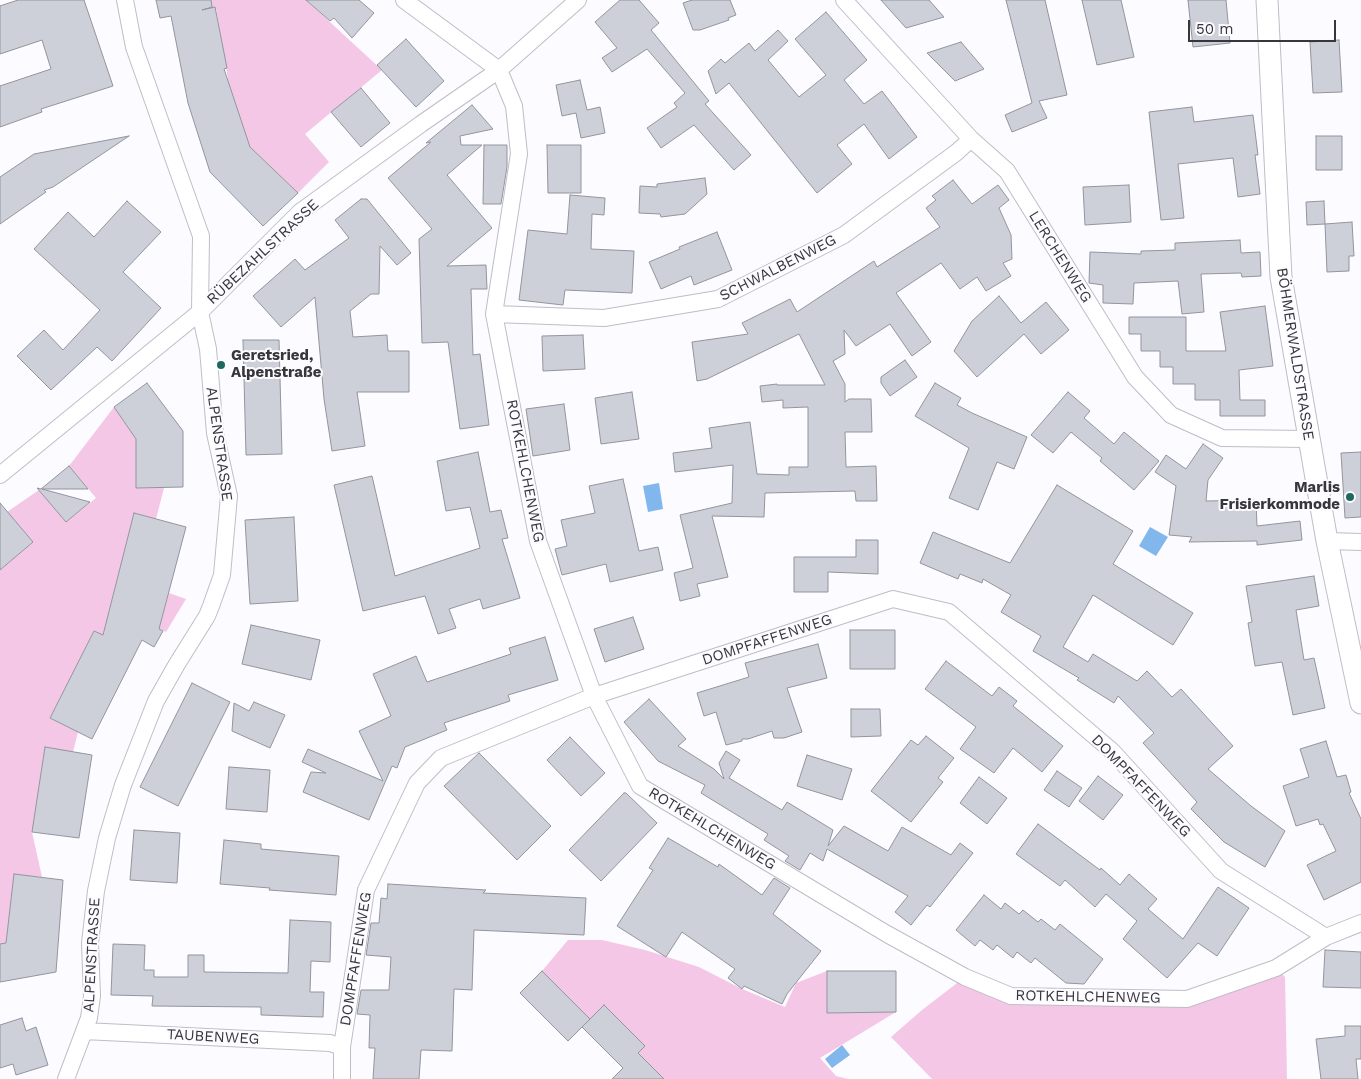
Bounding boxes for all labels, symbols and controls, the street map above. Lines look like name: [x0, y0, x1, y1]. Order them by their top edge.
scale bar: [1191, 10, 1338, 42]
text: 50 m: [1196, 20, 1233, 38]
street label: RÜBEZAHLSTRASSE: [203, 196, 323, 308]
street label: LERCHENWEG: [1025, 208, 1095, 306]
street label: SCHWALBENWEG: [717, 231, 839, 305]
street label: BÖHMERWALDSTRASSE: [1272, 266, 1318, 442]
place label: Geretsried, Alpenstraße: [231, 347, 321, 382]
marker: Geretsried, Alpenstraße: [215, 359, 227, 371]
street label: ALPENSTRASSE: [202, 386, 236, 502]
street label: ROTKEHLCHENWEG: [502, 398, 548, 544]
place label: Marlis Frisierkommode: [1220, 479, 1340, 514]
marker: Marlis Frisierkommode: [1344, 491, 1356, 503]
street label: DOMPFAFFENWEG: [700, 611, 834, 669]
street label: DOMPFAFFENWEG: [1087, 731, 1195, 841]
street label: ROTKEHLCHENWEG: [645, 784, 779, 874]
street label: DOMPFAFFENWEG: [337, 891, 375, 1027]
street label: ALPENSTRASSE: [80, 897, 104, 1013]
street label: ROTKEHLCHENWEG: [1015, 987, 1161, 1007]
street label: TAUBENWEG: [166, 1026, 260, 1048]

